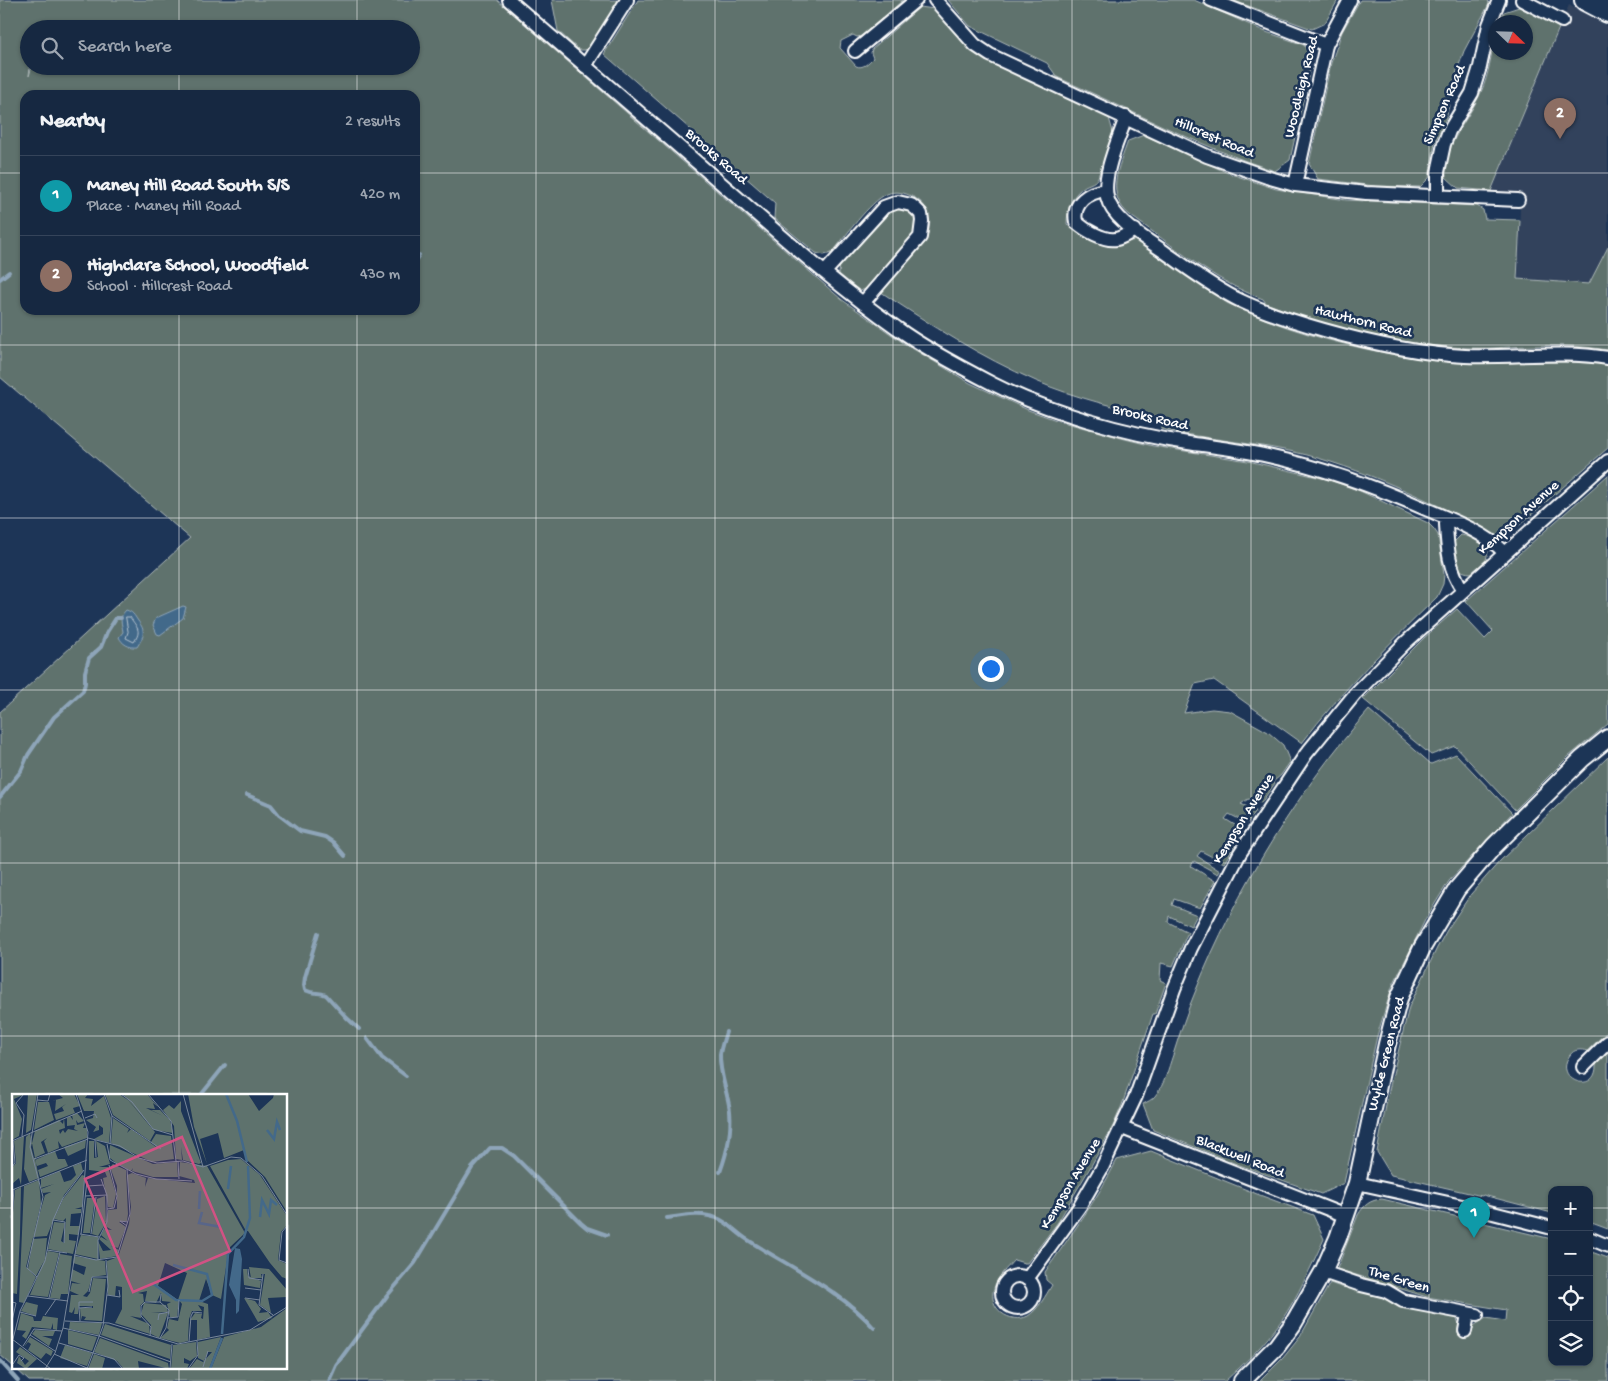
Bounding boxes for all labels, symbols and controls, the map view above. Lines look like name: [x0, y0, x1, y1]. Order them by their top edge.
north arrow: [1488, 15, 1533, 60]
search box: [20, 20, 420, 75]
street label: Woodleigh Road: [1281, 33, 1324, 140]
icon: search: [38, 34, 66, 62]
text: Search here: [78, 36, 172, 59]
street label: Simpson Road: [1419, 61, 1471, 147]
pin: 2: [1544, 98, 1576, 139]
text: Nearby: [40, 110, 105, 135]
text: 2 results: [345, 113, 400, 132]
street label: Hillcrest Road: [1172, 113, 1258, 163]
street label: Brooks Road: [680, 124, 752, 190]
text: Maney Hill Road South S/S: [87, 175, 290, 198]
text: 1: [53, 186, 59, 205]
text: 420 m: [360, 186, 400, 205]
text: Place · Maney Hill Road: [87, 198, 240, 217]
text: Highclare School, Woodfield: [87, 255, 307, 278]
text: 2: [52, 266, 60, 285]
text: 430 m: [360, 266, 400, 285]
text: School · Hillcrest Road: [87, 278, 231, 297]
street label: Hawthorn Road: [1313, 301, 1414, 343]
street label: Brooks Road: [1109, 400, 1191, 436]
street label: Kempson Avenue: [1475, 477, 1564, 559]
your location: [978, 656, 1004, 682]
street label: Kempson Avenue: [1209, 770, 1279, 868]
street label: Wylde Green Road: [1364, 994, 1410, 1113]
inset map: [12, 1094, 288, 1368]
street label: Blackwell Road: [1192, 1131, 1288, 1183]
street label: Kempson Avenue: [1037, 1135, 1105, 1233]
map controls: [1548, 1186, 1593, 1366]
button: +: [1548, 1186, 1593, 1231]
pin: 1: [1458, 1197, 1490, 1238]
button: −: [1548, 1231, 1593, 1276]
street label: The Green: [1366, 1262, 1432, 1298]
button: locate: [1548, 1276, 1593, 1321]
button: layers: [1548, 1321, 1593, 1366]

